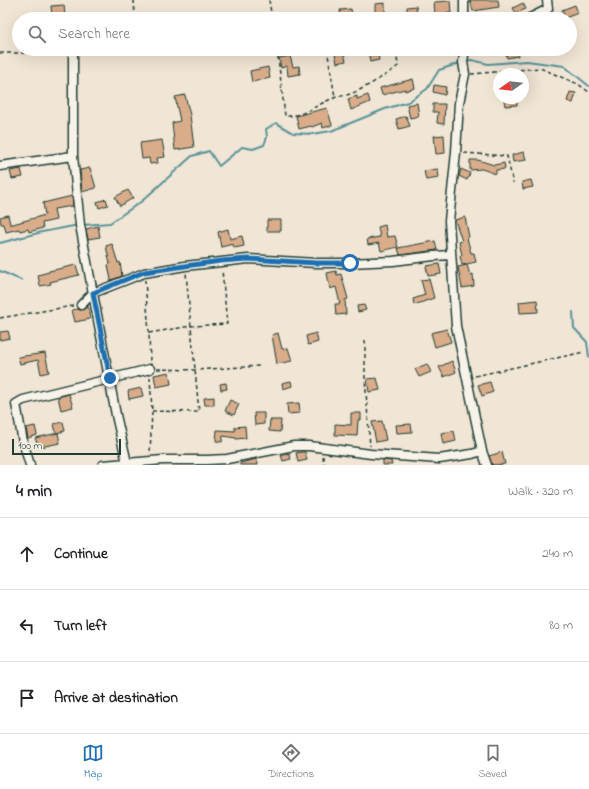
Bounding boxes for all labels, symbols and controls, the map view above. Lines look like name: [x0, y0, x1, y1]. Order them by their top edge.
search box: [12, 12, 577, 56]
icon: search: [26, 23, 48, 45]
text: Search here: [58, 23, 130, 45]
north arrow: [493, 68, 529, 104]
route start: [341, 254, 359, 272]
route end: [101, 369, 119, 387]
scale bar: [12, 437, 121, 456]
text: 100 m: [18, 438, 42, 454]
text: 4 min: [16, 479, 52, 504]
text: Walk · 320 m: [508, 482, 573, 501]
icon: ahead: [16, 543, 38, 565]
text: Continue: [54, 543, 108, 565]
text: 240 m: [542, 544, 573, 563]
icon: left: [16, 615, 38, 637]
text: Turn left: [54, 615, 107, 637]
text: 80 m: [549, 616, 573, 635]
icon: arrive: [16, 687, 38, 709]
text: Arrive at destination: [54, 687, 178, 709]
tab: Map: [82, 742, 104, 782]
tab: Directions: [268, 742, 314, 782]
tab: Saved: [478, 742, 507, 782]

